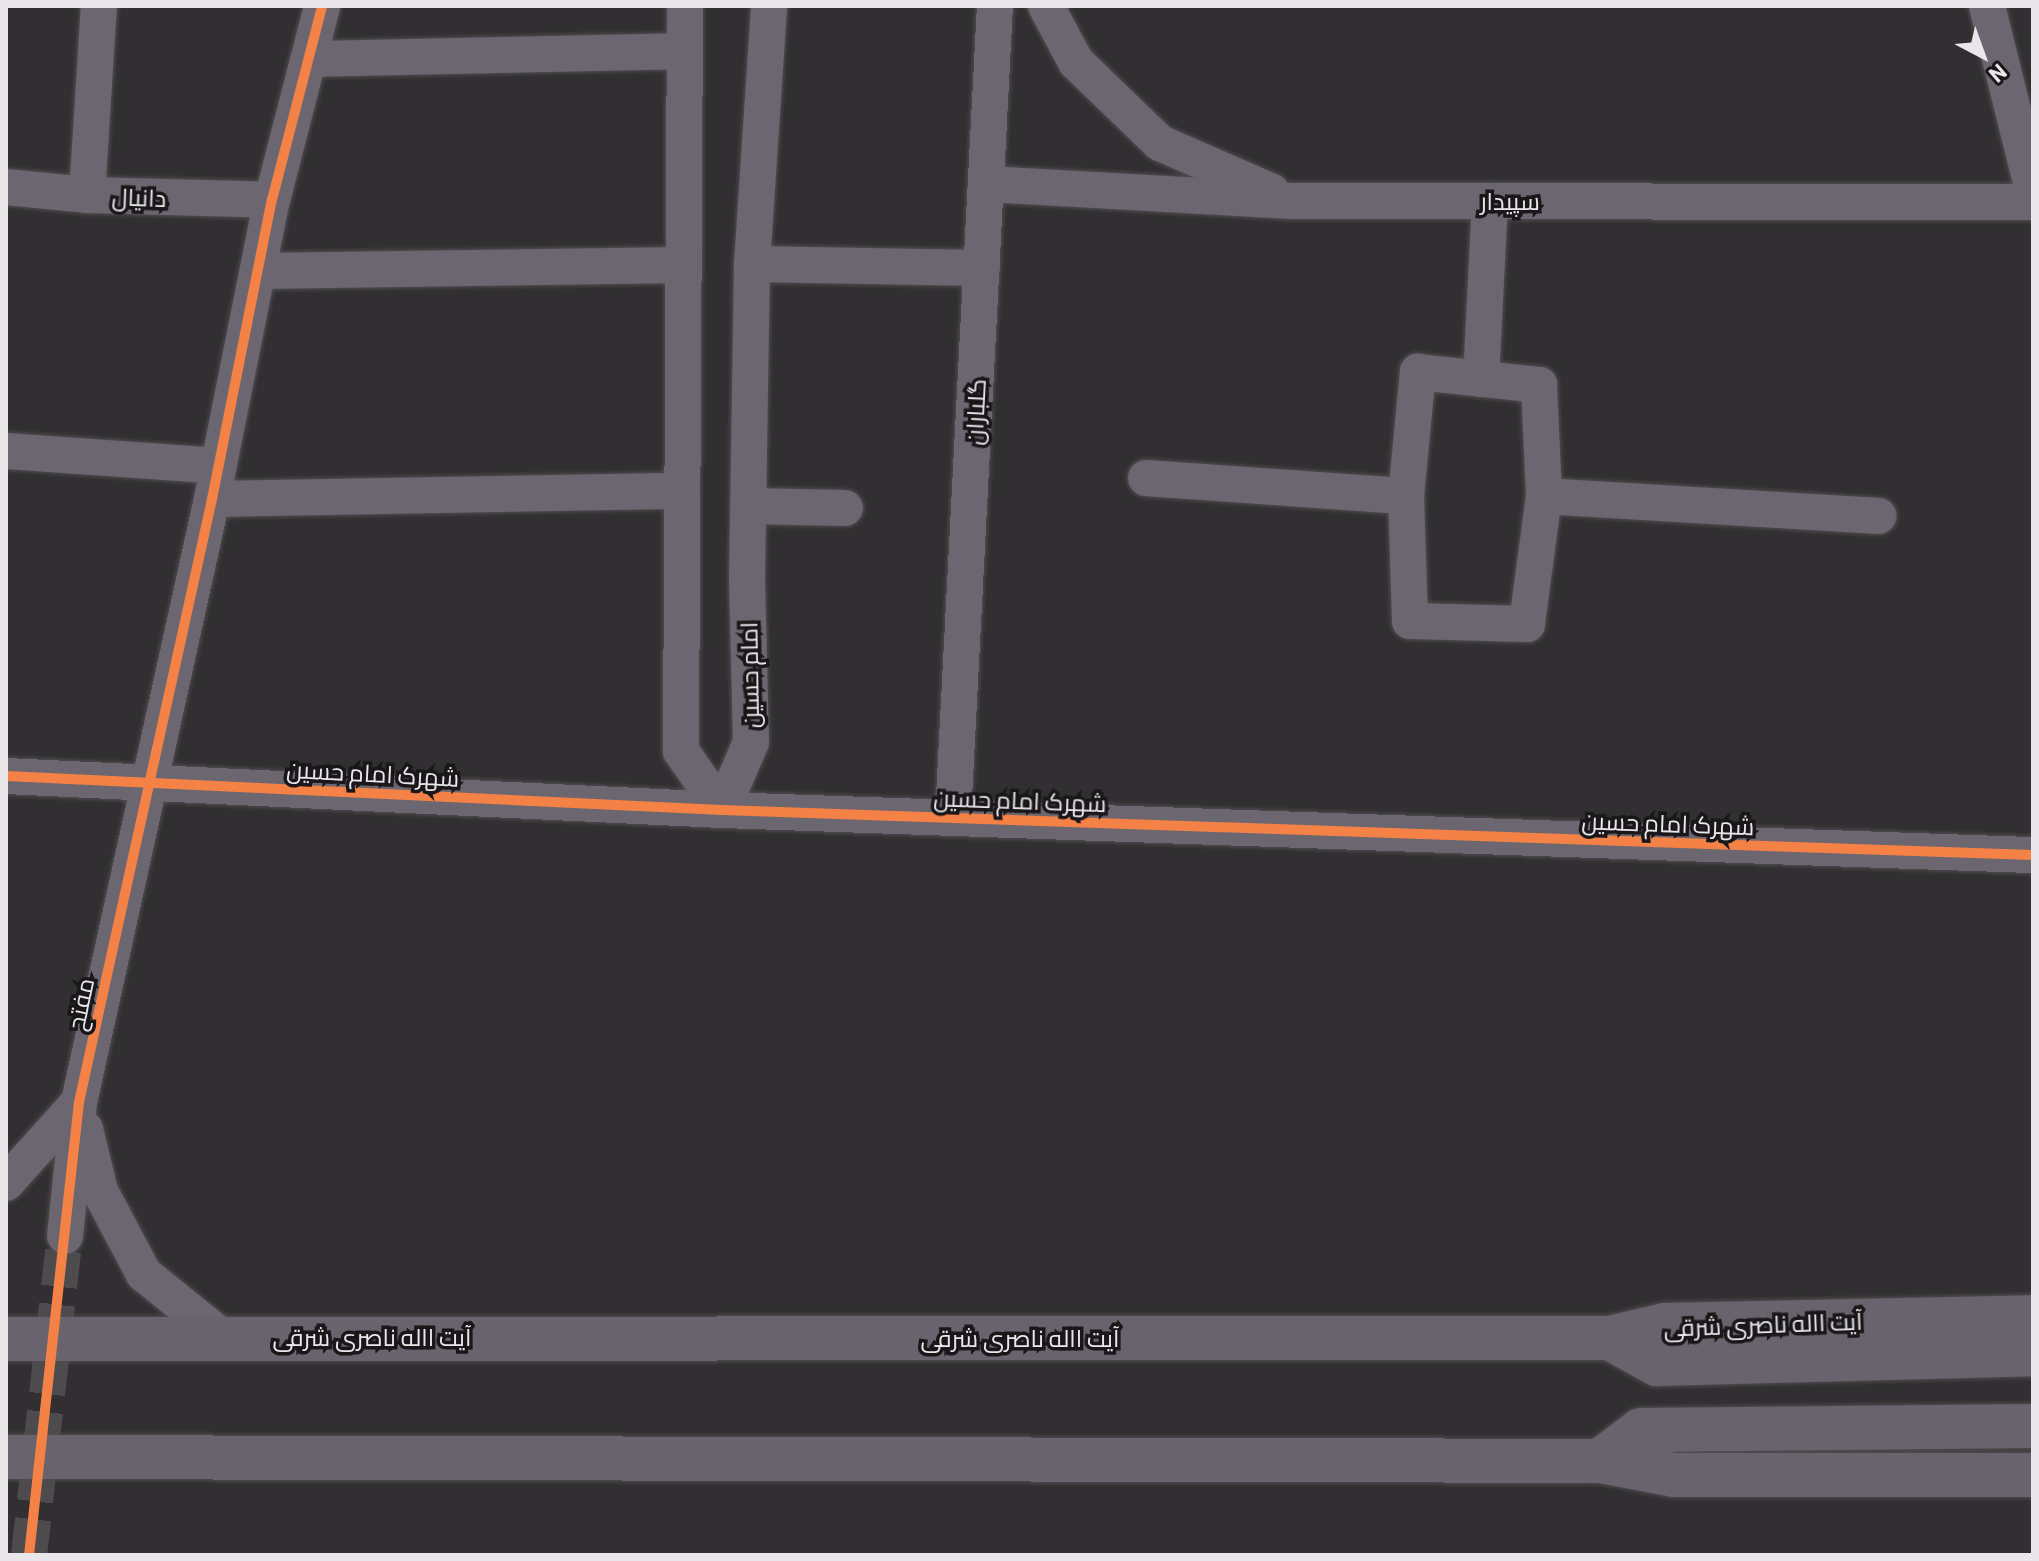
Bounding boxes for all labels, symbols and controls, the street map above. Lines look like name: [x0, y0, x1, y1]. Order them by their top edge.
north arrow: [1943, 16, 2023, 96]
text: N: [1985, 59, 2013, 89]
street label: دانیال: [111, 182, 167, 212]
street label: سپیدار: [1480, 187, 1540, 215]
street label: گلباران: [959, 378, 991, 446]
street label: امام حسین: [734, 621, 764, 729]
street label: شهرک امام حسین: [286, 754, 460, 792]
street label: شهرک امام حسین: [933, 783, 1107, 817]
street label: شهرک امام حسین: [1581, 806, 1755, 840]
street label: مفتح: [60, 975, 100, 1033]
street label: آیت االه ناصری شرقی: [1663, 1306, 1863, 1342]
street label: آیت االه ناصری شرقی: [273, 1323, 471, 1351]
street label: آیت االه ناصری شرقی: [921, 1324, 1119, 1352]

